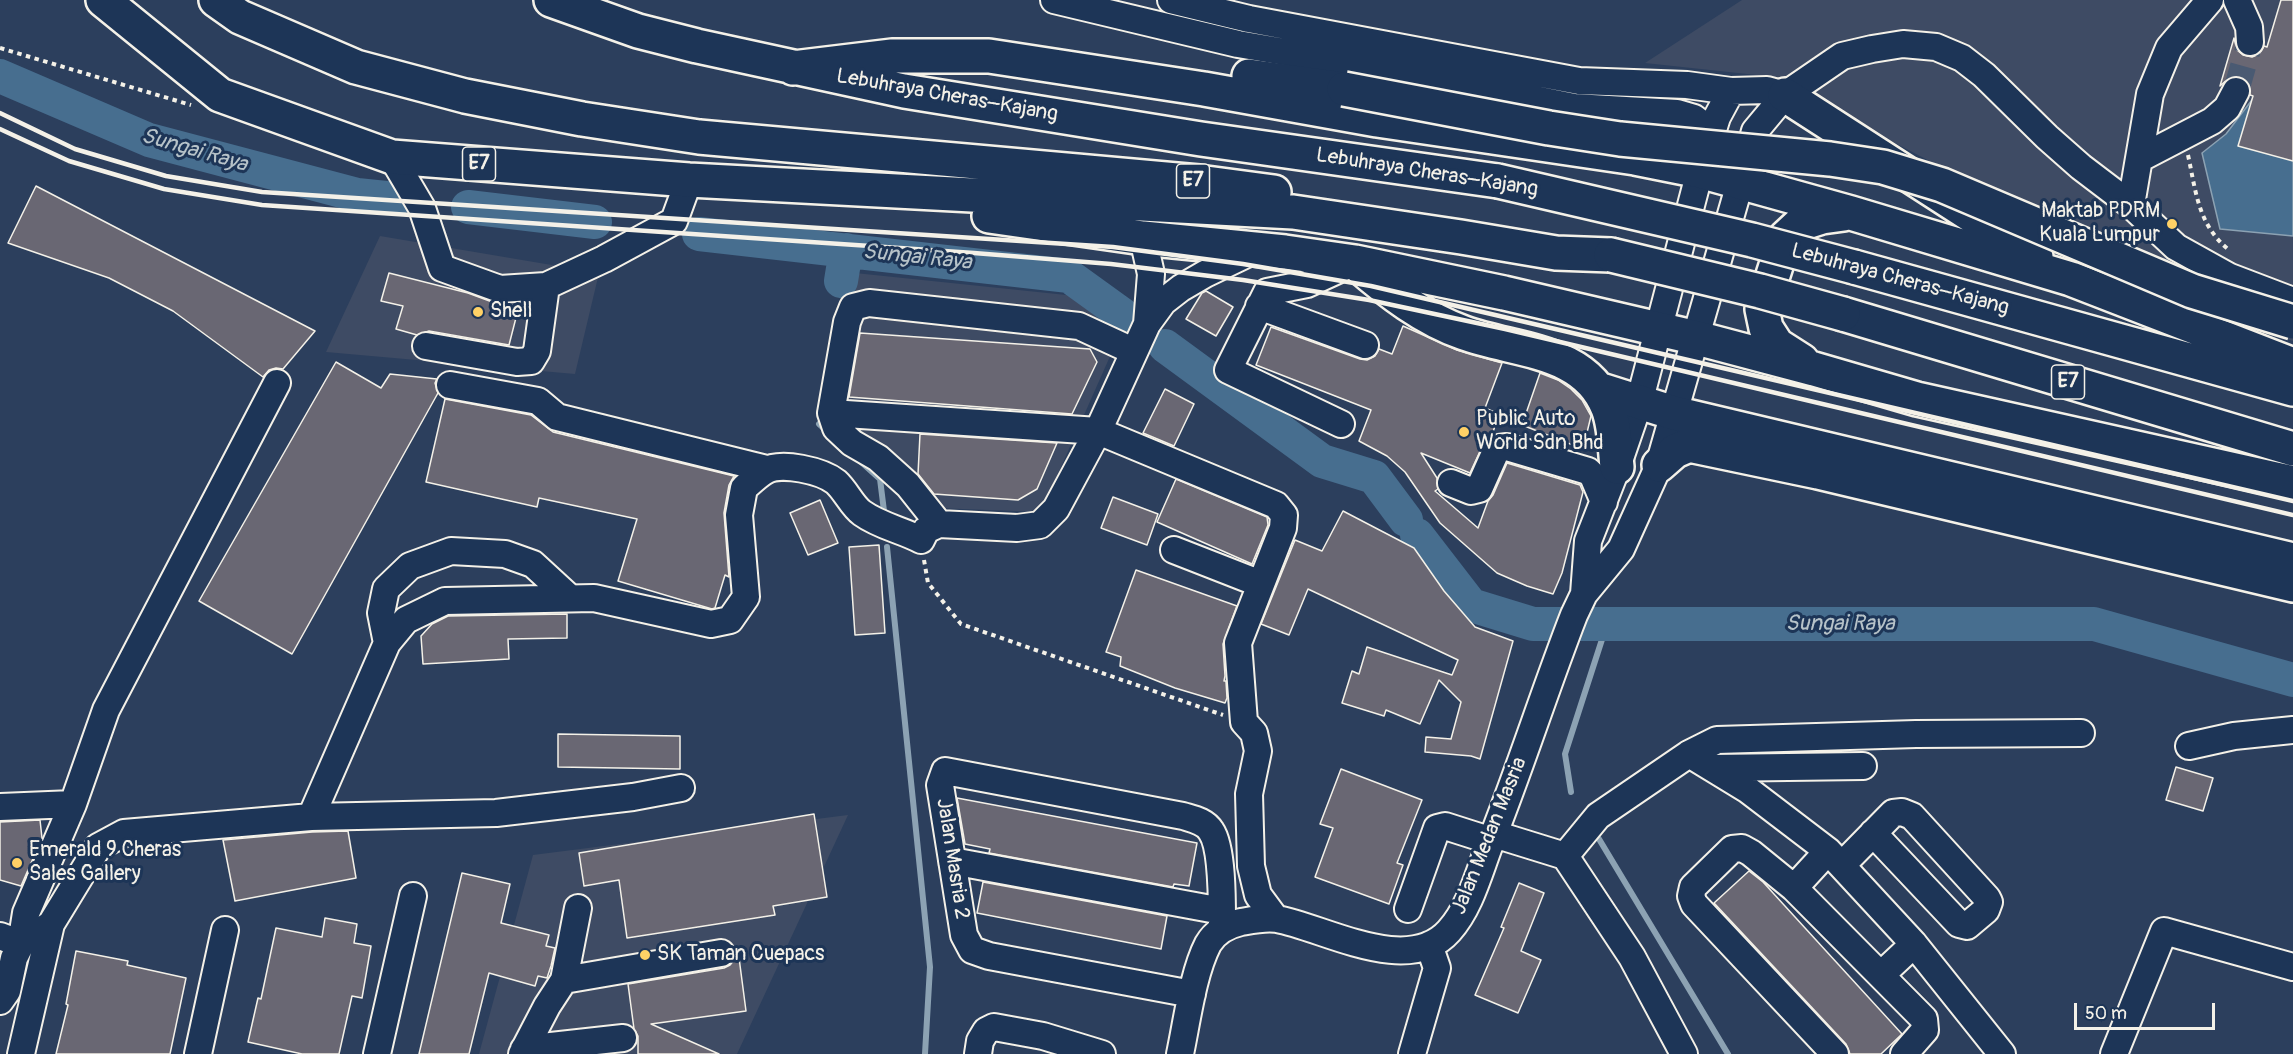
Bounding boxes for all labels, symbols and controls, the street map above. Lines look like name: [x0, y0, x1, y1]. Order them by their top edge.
street label: Lebuhraya Cheras–Kajang: [834, 64, 1060, 128]
water label: Sungai Raya: [138, 123, 250, 179]
street label: Lebuhraya Cheras–Kajang: [1314, 143, 1540, 203]
road number: E7: [462, 147, 496, 181]
road number: E7: [1176, 164, 1210, 198]
place label: Maktab PDRM Kuala Lumpur: [2039, 199, 2160, 249]
marker: Maktab PDRM Kuala Lumpur: [2165, 217, 2179, 231]
water label: Sungai Raya: [861, 239, 973, 277]
street label: Lebuhraya Cheras–Kajang: [1788, 239, 2012, 321]
place label: Shell: [490, 299, 532, 325]
marker: Shell: [471, 305, 485, 319]
road number: E7: [2052, 365, 2084, 399]
place label: Public Auto World Sdn Bhd: [1476, 407, 1604, 457]
marker: Public Auto World Sdn Bhd: [1457, 425, 1471, 439]
water label: Sungai Raya: [1786, 611, 1894, 637]
street label: Jalan Medan Masria: [1447, 754, 1533, 918]
street label: Jalan Masria 2: [930, 797, 974, 921]
place label: Emerald 9 Cheras Sales Gallery: [29, 838, 181, 888]
marker: Emerald 9 Cheras Sales Gallery: [10, 856, 24, 870]
place label: SK Taman Cuepacs: [657, 942, 824, 968]
marker: SK Taman Cuepacs: [638, 948, 652, 962]
scale bar: [2077, 991, 2218, 1029]
text: 50 m: [2085, 1002, 2127, 1025]

